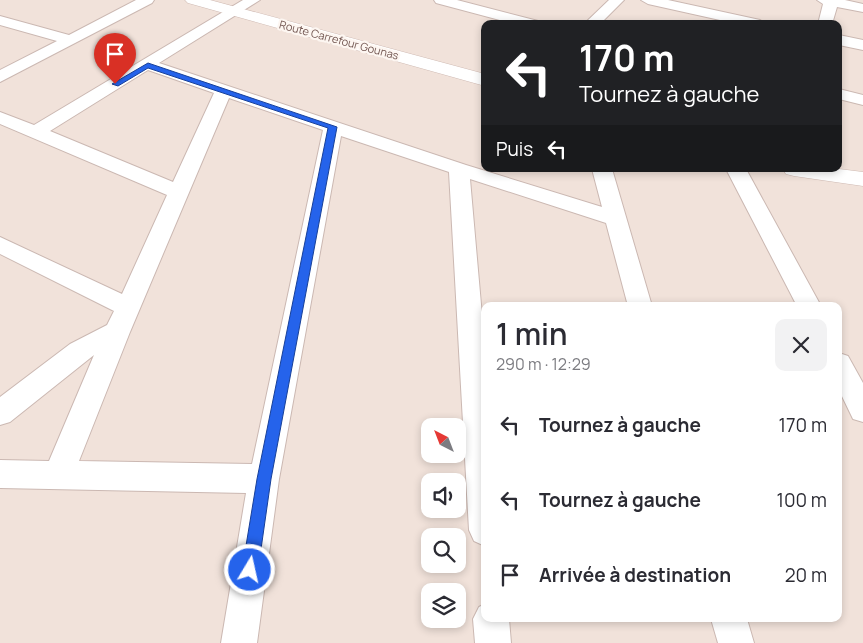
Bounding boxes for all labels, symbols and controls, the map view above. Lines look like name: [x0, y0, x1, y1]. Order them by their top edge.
street label: Route Carrefour Gounas: [278, 16, 401, 63]
pin: [94, 33, 136, 84]
text: 170 m: [579, 34, 675, 82]
icon: arrive: [101, 40, 129, 68]
icon: left: [496, 40, 561, 105]
text: Tournez à gauche: [579, 79, 759, 109]
icon: left: [543, 135, 571, 163]
text: Puis: [496, 136, 533, 162]
text: 1 min: [496, 313, 568, 354]
button: close: [775, 319, 827, 371]
text: 290 m · 12:29: [496, 353, 591, 375]
icon: left: [496, 411, 524, 439]
text: Tournez à gauche: [539, 412, 701, 438]
text: 170 m: [779, 412, 827, 438]
north arrow: [421, 418, 466, 462]
map controls: [421, 418, 466, 628]
button: sound: [421, 473, 466, 518]
icon: left: [496, 486, 524, 514]
text: Tournez à gauche: [539, 487, 701, 513]
text: 100 m: [776, 487, 827, 513]
button: search: [421, 528, 466, 573]
position arrow: [223, 543, 275, 595]
icon: arrive: [496, 561, 524, 589]
text: Arrivée à destination: [539, 562, 731, 588]
text: 20 m: [785, 562, 827, 588]
button: layers: [421, 583, 466, 628]

